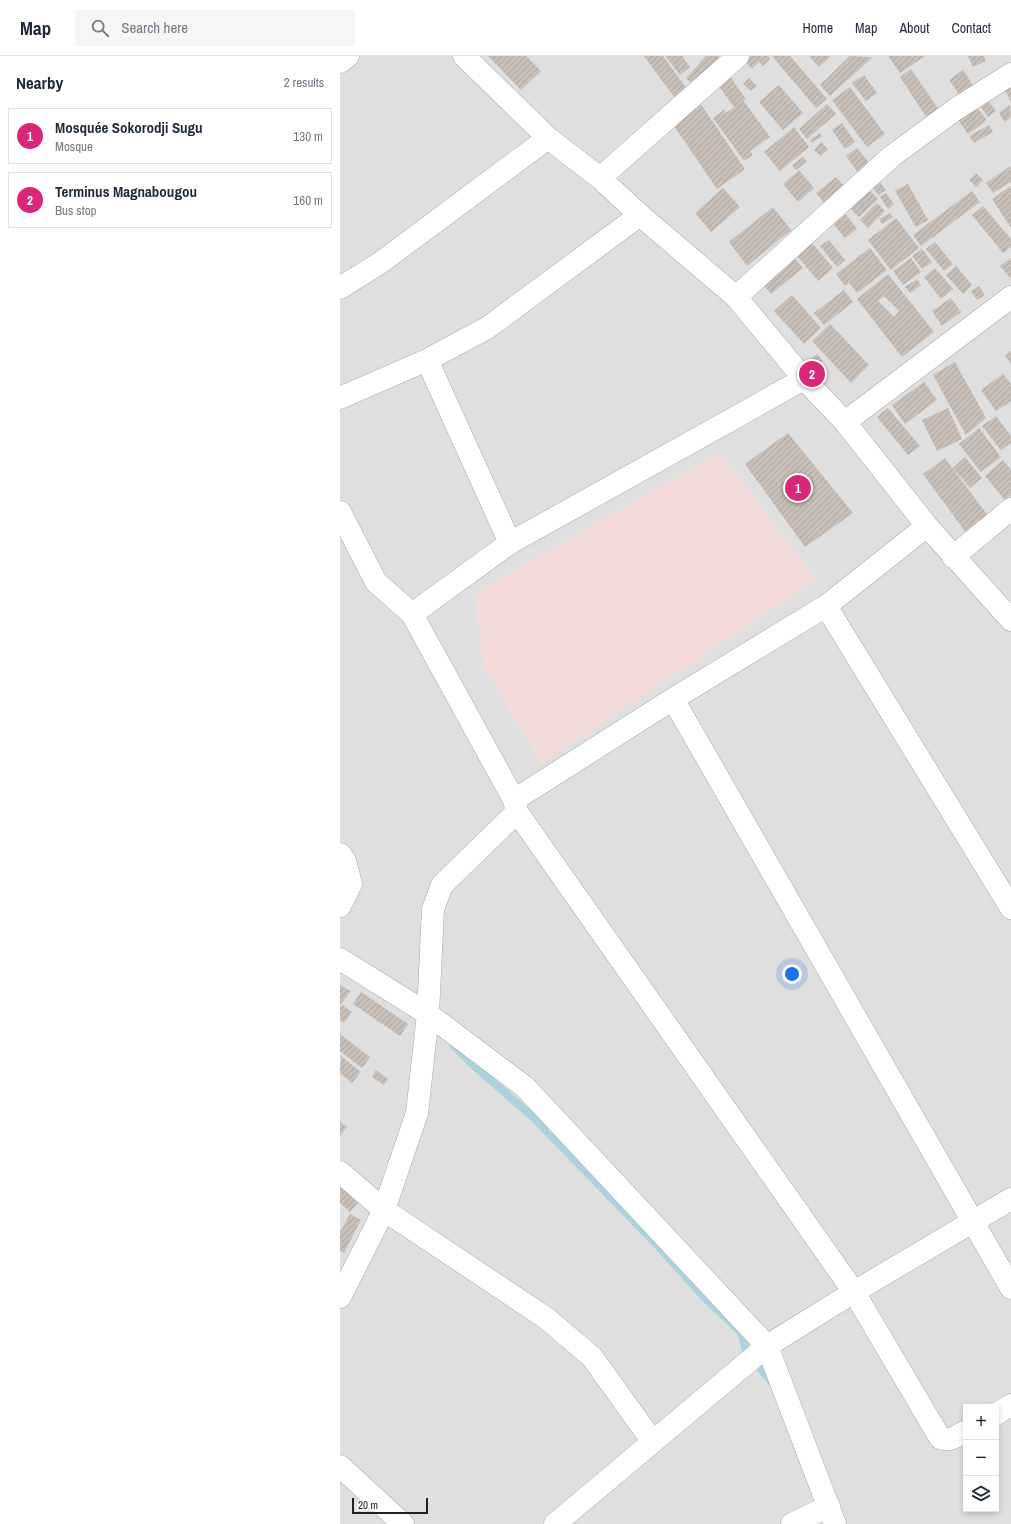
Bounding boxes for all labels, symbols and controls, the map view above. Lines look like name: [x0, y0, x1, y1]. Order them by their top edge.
search box: [75, 10, 355, 46]
text: Map: [20, 15, 51, 41]
icon: search: [89, 17, 111, 39]
text: Search here: [121, 17, 188, 38]
text: Home: [802, 19, 833, 37]
text: Map: [855, 19, 877, 37]
text: About: [899, 19, 929, 37]
text: Contact: [951, 19, 991, 37]
text: Nearby: [16, 71, 63, 94]
text: 2 results: [284, 74, 324, 91]
text: Mosquée Sokorodji Sugu: [55, 117, 203, 138]
text: 1: [27, 128, 33, 145]
text: 130 m: [293, 128, 323, 145]
text: Mosque: [55, 138, 93, 155]
text: Terminus Magnabougou: [55, 181, 197, 202]
text: 2: [27, 192, 33, 209]
text: 160 m: [293, 192, 323, 209]
text: Bus stop: [55, 202, 96, 219]
pin: 2: [799, 359, 825, 389]
pin: 1: [785, 473, 811, 503]
your location: [782, 964, 802, 984]
map controls: [963, 1404, 999, 1512]
button: +: [963, 1404, 999, 1440]
button: −: [963, 1440, 999, 1476]
button: layers: [963, 1476, 999, 1512]
scale bar: [352, 1496, 428, 1515]
text: 20 m: [358, 1498, 378, 1512]

